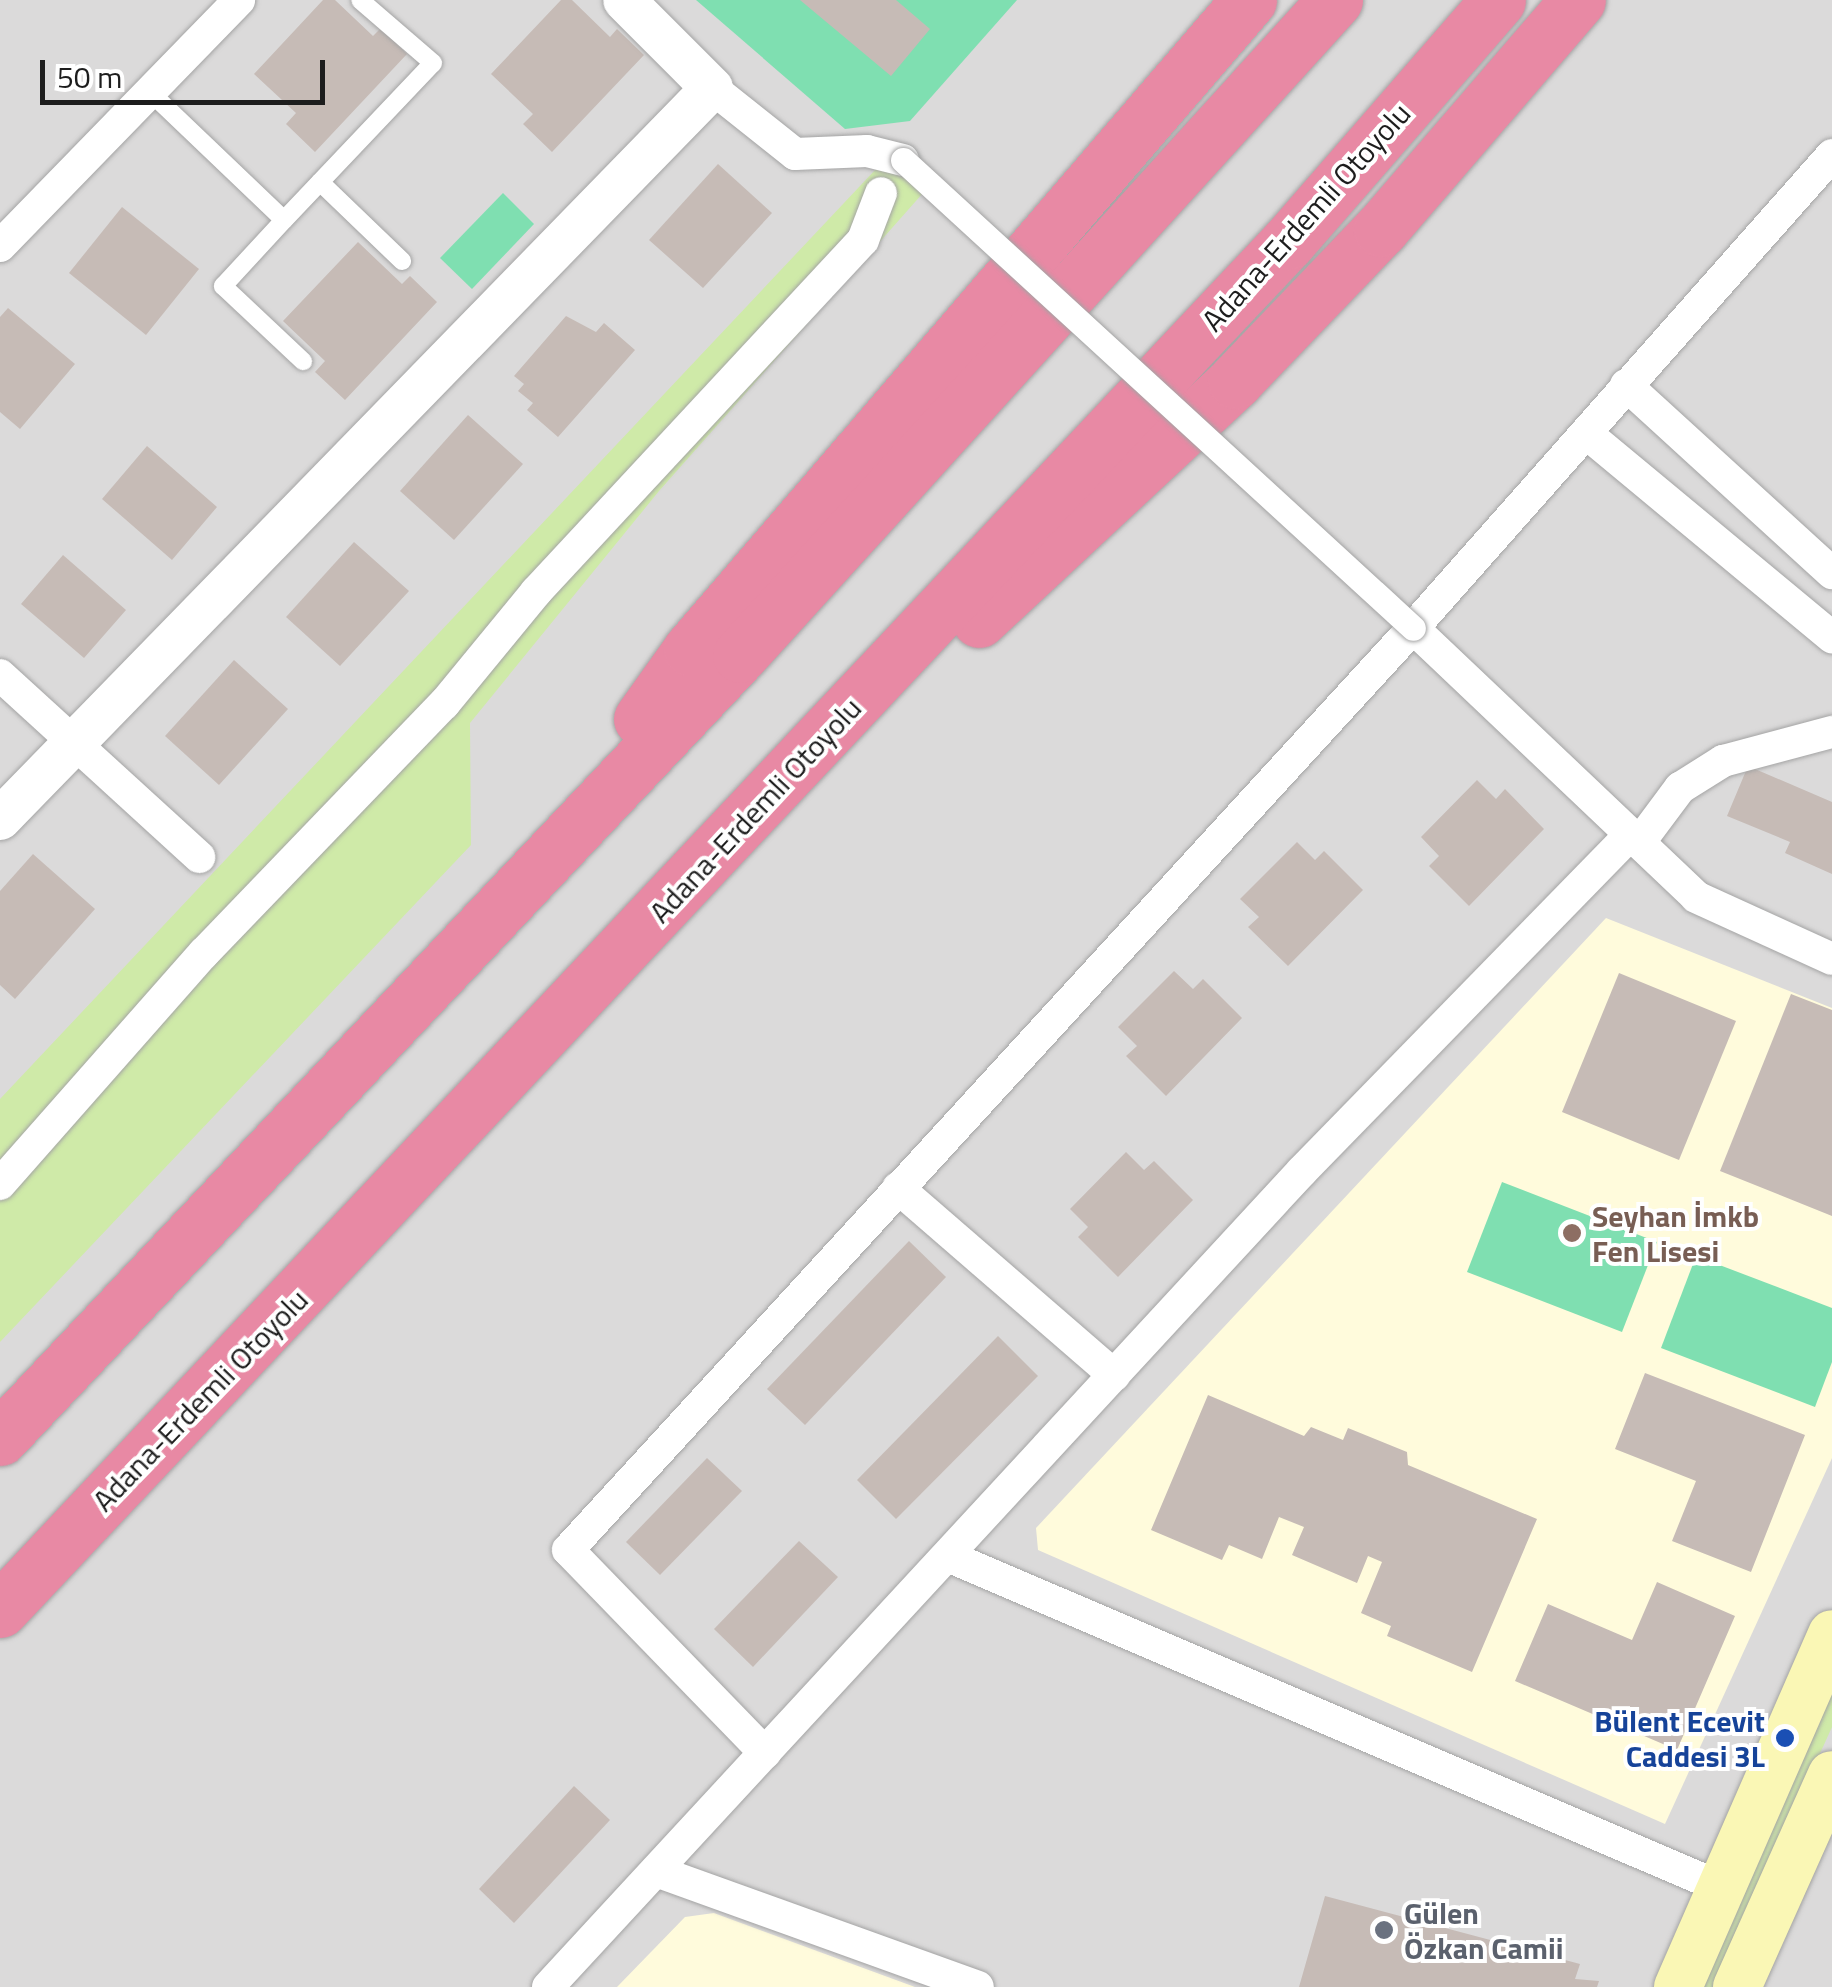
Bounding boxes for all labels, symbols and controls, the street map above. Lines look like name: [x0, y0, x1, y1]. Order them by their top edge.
scale bar: [45, 40, 330, 102]
text: 50 m: [57, 54, 122, 100]
street label: Adana-Erdemli Otoyolu: [1194, 96, 1418, 338]
street label: Adana-Erdemli Otoyolu: [641, 690, 869, 930]
place label: Seyhan İmkb Fen Lisesi: [1592, 1198, 1759, 1268]
marker: Seyhan İmkb Fen Lisesi: [1561, 1222, 1583, 1244]
street label: Adana-Erdemli Otoyolu: [85, 1282, 315, 1518]
place label: Bülent Ecevit Caddesi 3L: [1594, 1703, 1765, 1774]
marker: Bülent Ecevit Caddesi 3L: [1774, 1727, 1796, 1749]
place label: Gülen Özkan Camii: [1404, 1895, 1563, 1966]
marker: Gülen Özkan Camii: [1373, 1919, 1395, 1941]

